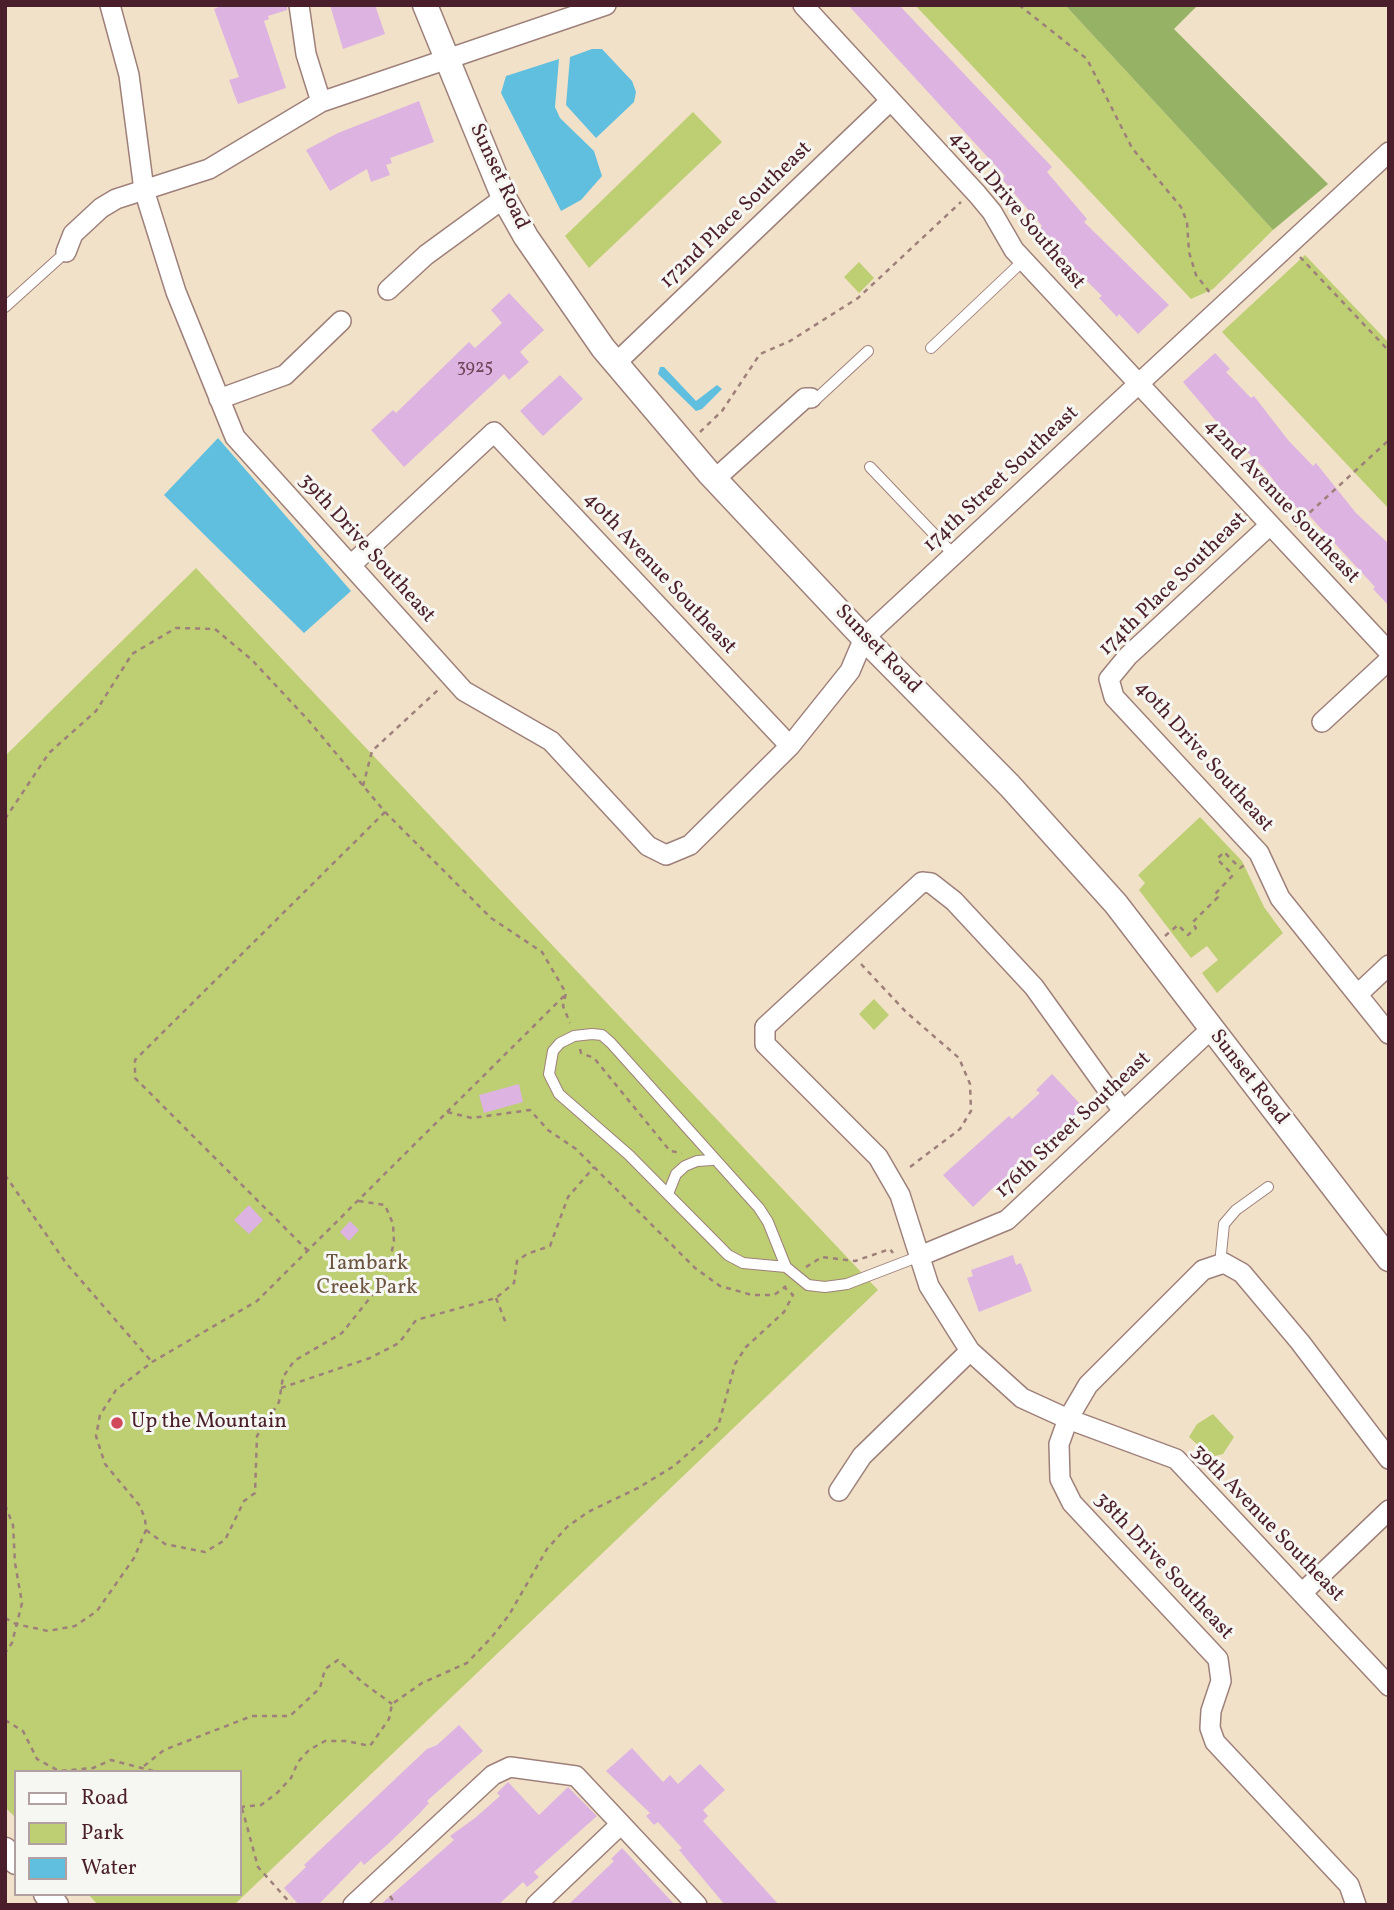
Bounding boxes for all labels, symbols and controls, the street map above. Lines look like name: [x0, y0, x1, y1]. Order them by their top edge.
street label: Sunset Road: [463, 120, 533, 234]
street label: 42nd Drive Southeast: [942, 127, 1090, 295]
street label: 172nd Place Southeast: [656, 137, 818, 295]
house number: 3925: [457, 358, 493, 380]
street label: 174th Street Southeast: [919, 401, 1085, 559]
street label: 42nd Avenue Southeast: [1198, 414, 1364, 590]
street label: 39th Drive Southeast: [292, 469, 440, 629]
street label: 40th Avenue Southeast: [577, 488, 741, 660]
street label: 174th Place Southeast: [1095, 508, 1253, 662]
street label: Sunset Road: [828, 600, 926, 700]
street label: 40th Drive Southeast: [1128, 676, 1278, 838]
street label: Sunset Road: [1203, 1025, 1293, 1131]
street label: 176th Street Southeast: [991, 1047, 1157, 1205]
park label: Tambark Creek Park: [317, 1252, 417, 1302]
place label: Up the Mountain: [131, 1410, 287, 1436]
marker: Up the Mountain: [109, 1415, 125, 1431]
street label: 39th Avenue Southeast: [1185, 1440, 1349, 1608]
street label: 38th Drive Southeast: [1088, 1488, 1238, 1646]
legend: [14, 1770, 242, 1896]
text: Road: [81, 1784, 128, 1813]
text: Park: [81, 1819, 124, 1848]
text: Water: [81, 1854, 137, 1883]

